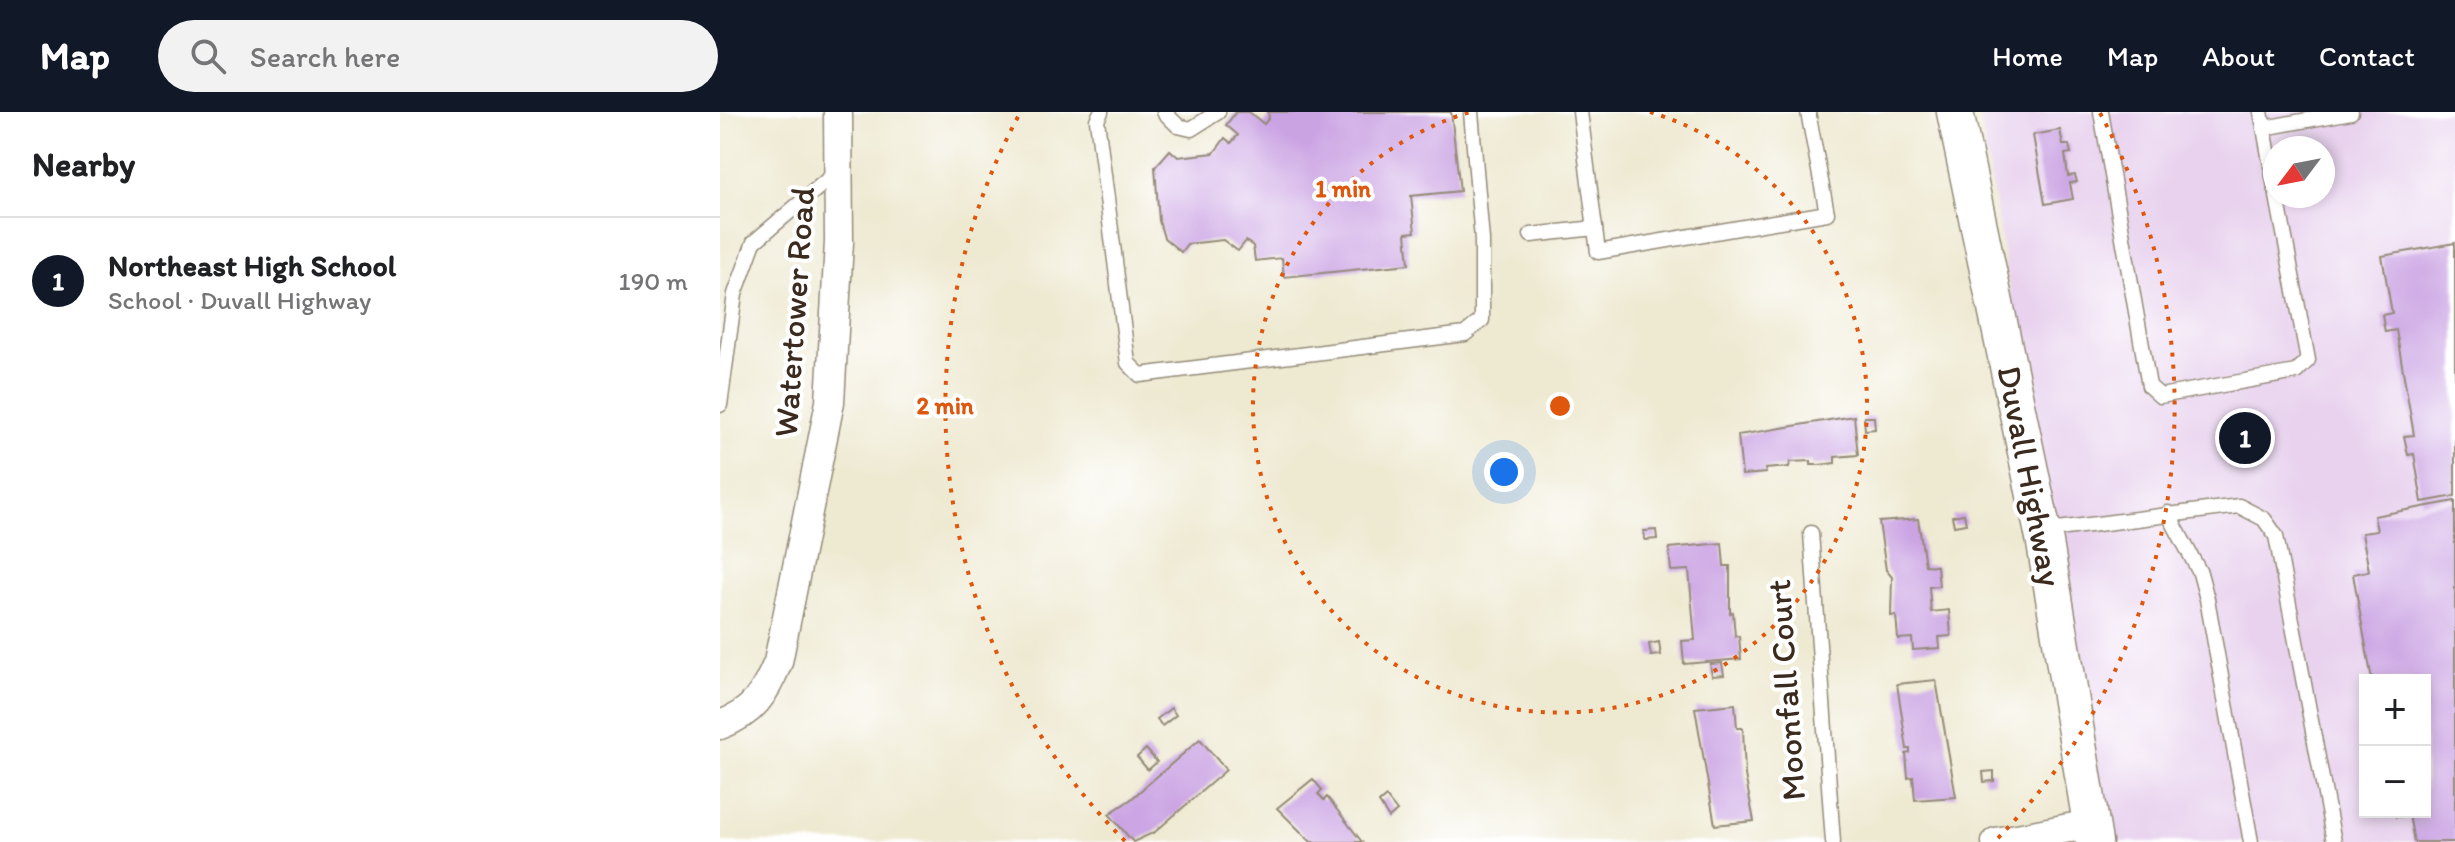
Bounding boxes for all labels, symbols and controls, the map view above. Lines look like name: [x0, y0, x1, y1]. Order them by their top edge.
search box: [158, 20, 718, 92]
text: Map: [40, 33, 110, 79]
icon: search: [186, 34, 230, 78]
text: Search here: [250, 38, 400, 75]
text: Home: [1992, 39, 2063, 73]
text: Map: [2107, 39, 2158, 73]
text: About: [2202, 39, 2275, 73]
text: Contact: [2319, 39, 2415, 73]
north arrow: [2263, 136, 2335, 208]
text: Nearby: [32, 144, 135, 185]
text: 1 min: [1315, 174, 1371, 203]
street label: Watertower Road: [765, 185, 823, 439]
text: Northeast High School: [108, 247, 396, 284]
text: 1: [52, 265, 64, 297]
text: 190 m: [619, 265, 688, 297]
text: School · Duvall Highway: [108, 284, 371, 316]
street label: Duvall Highway: [1989, 362, 2071, 590]
text: 2 min: [916, 391, 974, 420]
centre of rings: [1546, 392, 1574, 420]
pin: 1: [2219, 408, 2271, 468]
your location: [1484, 452, 1524, 492]
street label: Moonfall Court: [1758, 578, 1814, 802]
map controls: [2359, 674, 2431, 818]
button: +: [2359, 674, 2431, 746]
button: −: [2359, 746, 2431, 818]

